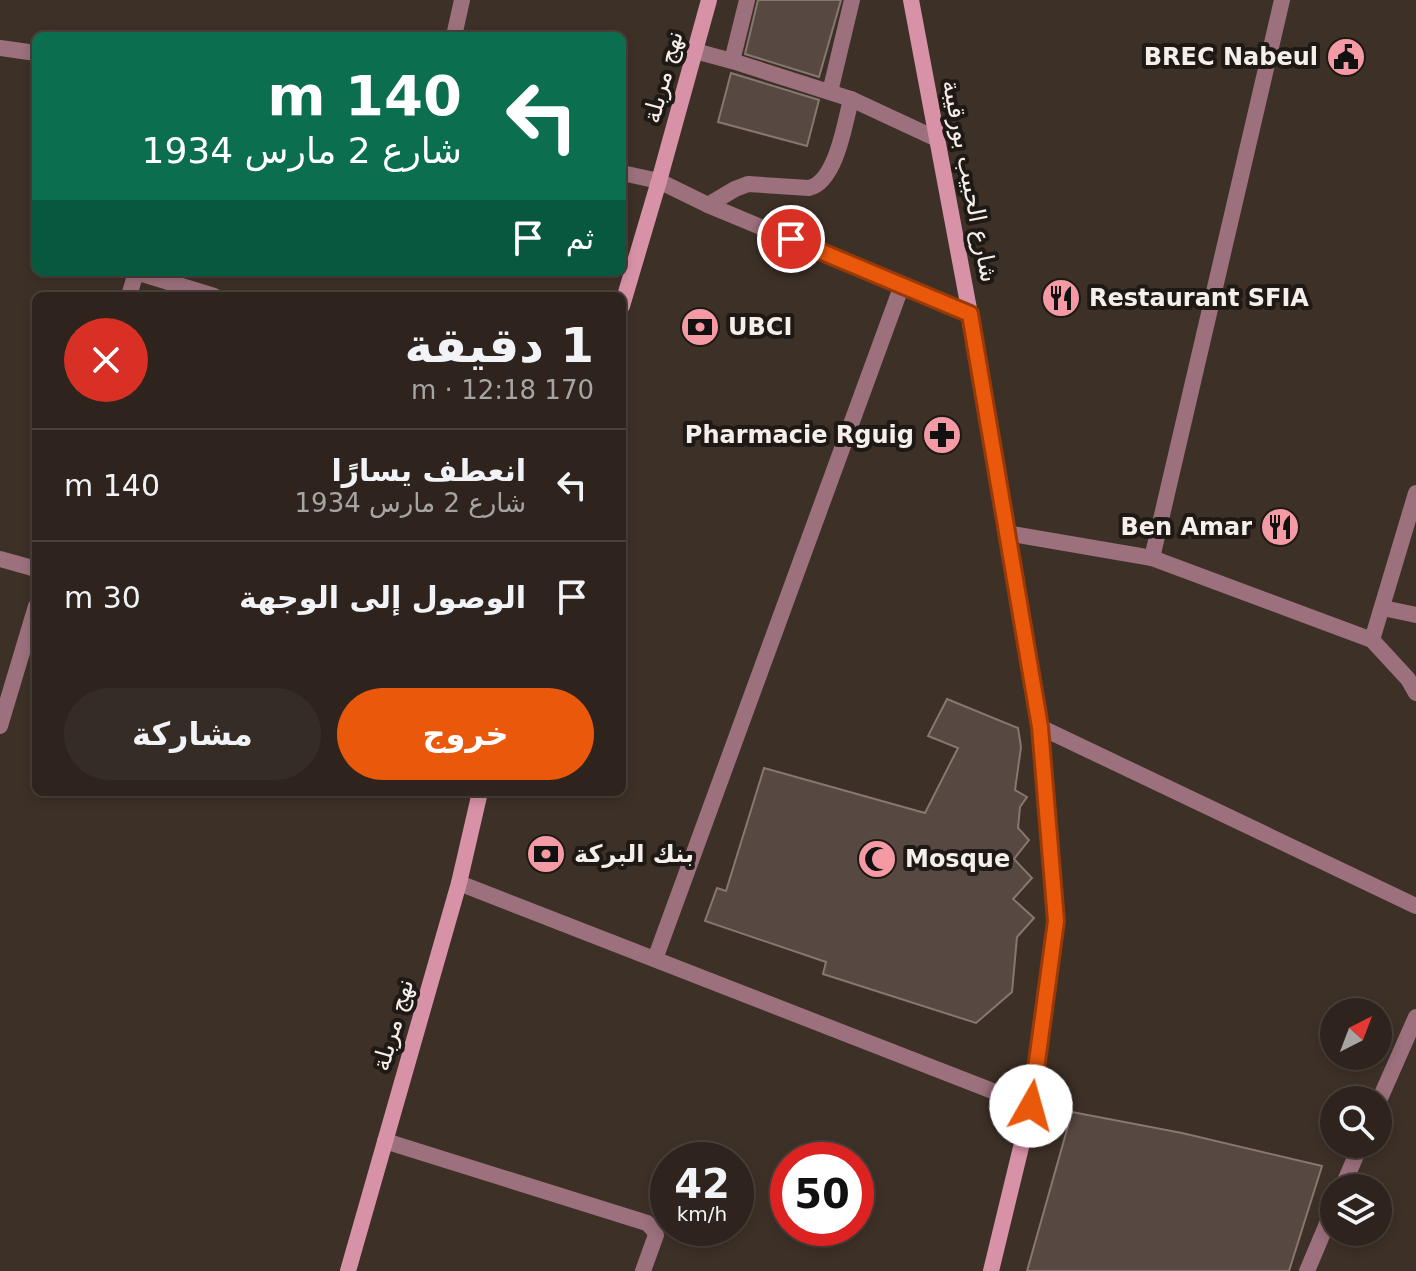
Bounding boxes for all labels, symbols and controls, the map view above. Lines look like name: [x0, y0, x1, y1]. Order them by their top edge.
street label: نهج مربلة: [637, 28, 689, 126]
public building icon: BREC Nabeul: [1325, 36, 1367, 78]
place label: BREC Nabeul: [1144, 43, 1318, 71]
text: 140 m: [267, 63, 462, 128]
icon: left: [490, 64, 594, 168]
street label: شارع الحبيب بورقيبة: [937, 77, 1003, 285]
text: شارع 2 مارس 1934: [142, 130, 462, 171]
pin: [757, 205, 825, 273]
icon: arrive: [506, 216, 550, 260]
icon: arrive: [769, 217, 813, 261]
text: ثم: [566, 221, 594, 256]
restaurant icon: Restaurant SFIA: [1040, 277, 1082, 319]
place label: Restaurant SFIA: [1089, 284, 1309, 312]
bank icon: UBCI: [679, 306, 721, 348]
place label: UBCI: [728, 313, 792, 341]
text: 1 دقيقة: [405, 317, 594, 373]
button: close: [64, 318, 148, 402]
text: 170 m · 12:18: [411, 375, 594, 405]
pharmacy icon: Pharmacie Rguig: [921, 414, 963, 456]
place label: Pharmacie Rguig: [685, 421, 914, 449]
text: انعطف يسارًا: [332, 453, 526, 488]
icon: left: [550, 463, 594, 507]
text: 140 m: [64, 468, 160, 503]
text: شارع 2 مارس 1934: [295, 488, 526, 518]
restaurant icon: Ben Amar: [1259, 506, 1301, 548]
place label: Ben Amar: [1120, 513, 1252, 541]
icon: arrive: [550, 575, 594, 619]
text: 30 m: [64, 580, 141, 615]
text: الوصول إلى الوجهة: [239, 580, 526, 615]
button: مشاركة: [64, 688, 321, 780]
button: خروج: [337, 688, 594, 780]
bank icon: بنك البركة: [525, 833, 567, 875]
mosque icon: Mosque: [856, 838, 898, 880]
place label: بنك البركة: [574, 840, 694, 868]
place label: Mosque: [905, 845, 1010, 873]
street label: نهج مربلة: [367, 976, 419, 1074]
north arrow: [1320, 998, 1392, 1070]
map controls: [1320, 998, 1392, 1246]
position arrow: [989, 1064, 1073, 1148]
button: search: [1320, 1086, 1392, 1158]
speed limit sign: 50: [770, 1142, 874, 1246]
text: 42: [674, 1161, 730, 1207]
button: layers: [1320, 1174, 1392, 1246]
text: km/h: [677, 1202, 727, 1226]

